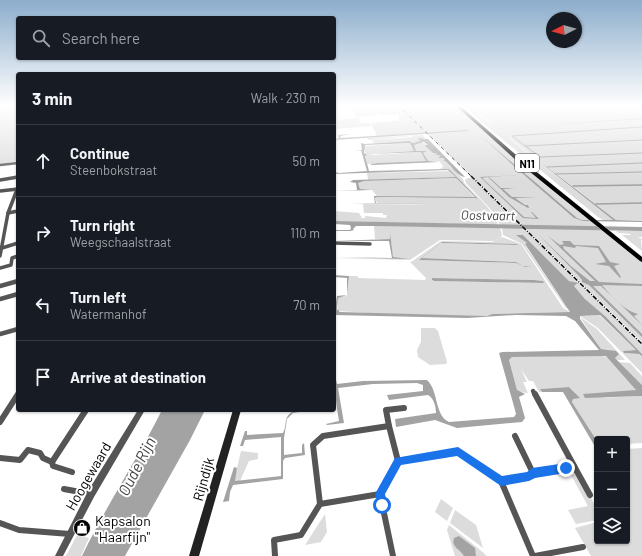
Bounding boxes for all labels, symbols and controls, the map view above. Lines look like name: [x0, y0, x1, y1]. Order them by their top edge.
north arrow: [546, 12, 582, 48]
search box: [16, 16, 336, 60]
icon: search: [30, 27, 52, 49]
text: Search here: [62, 29, 140, 47]
text: 3 min: [32, 88, 72, 108]
text: Walk · 230 m: [251, 90, 320, 106]
text: Continue: [70, 144, 130, 162]
icon: ahead: [32, 150, 54, 172]
text: 50 m: [293, 153, 320, 169]
road number: N11: [515, 154, 539, 172]
text: Steenbokstraat: [70, 162, 157, 178]
water label: Oostvaart: [461, 207, 516, 223]
text: Turn right: [70, 216, 135, 234]
icon: right: [32, 222, 54, 244]
text: 110 m: [290, 225, 320, 241]
text: Weegschaalstraat: [70, 234, 171, 250]
text: Turn left: [70, 288, 126, 306]
icon: left: [32, 294, 54, 316]
text: 70 m: [293, 297, 320, 313]
text: Watermanhof: [70, 306, 147, 322]
icon: arrive: [32, 366, 54, 388]
text: Arrive at destination: [70, 368, 206, 386]
water label: Oude Rijn: [113, 433, 159, 499]
map controls: [594, 436, 630, 544]
button: +: [594, 436, 630, 472]
street label: Hoogewaard: [62, 439, 114, 513]
street label: Rijndijk: [189, 455, 217, 503]
route end: [557, 459, 575, 477]
button: −: [594, 472, 630, 508]
route start: [373, 496, 391, 514]
button: layers: [594, 508, 630, 544]
place label: Kapsalon "Haarfijn": [95, 512, 151, 545]
shop icon: Kapsalon "Haarfijn": [72, 518, 92, 538]

